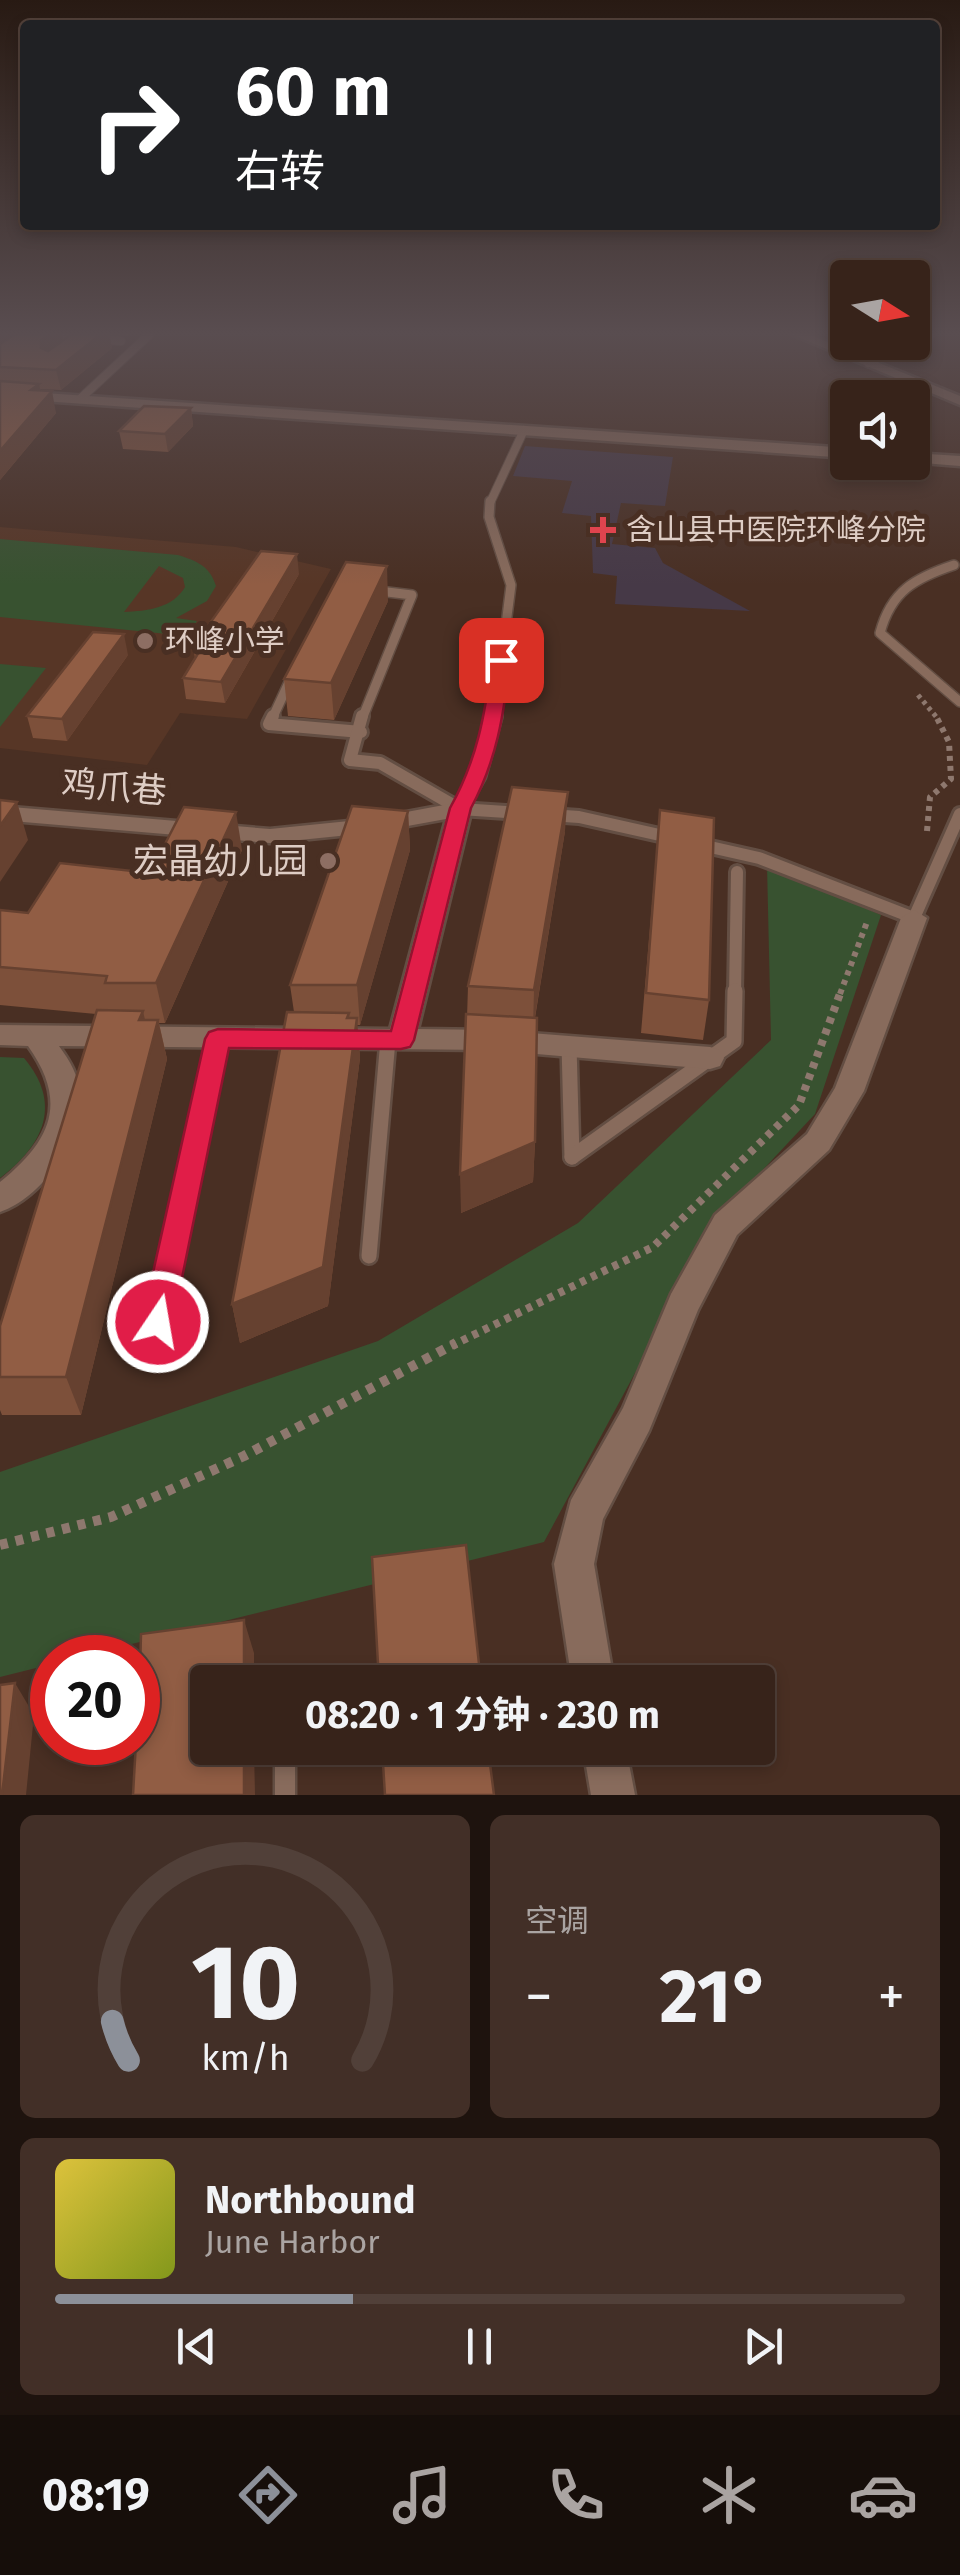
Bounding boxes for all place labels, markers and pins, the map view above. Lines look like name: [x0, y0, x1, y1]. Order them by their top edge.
place label: 含山县中医院环峰分院: [626, 512, 926, 548]
marker: 含山县中医院环峰分院: [590, 517, 616, 543]
pin: [459, 618, 544, 703]
place label: 环峰小学: [165, 623, 285, 659]
marker: 环峰小学: [134, 630, 156, 652]
place label: 宏晶幼儿园: [133, 840, 308, 882]
marker: 宏晶幼儿园: [317, 850, 339, 872]

